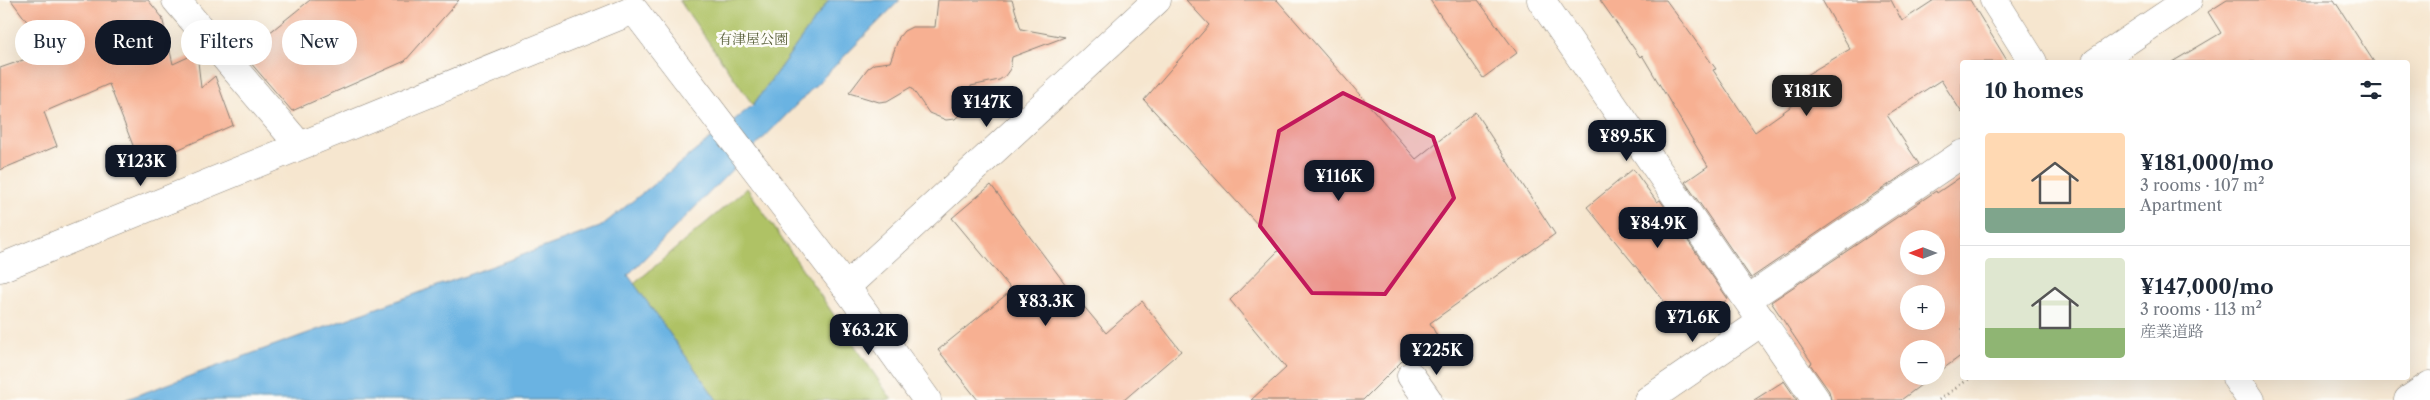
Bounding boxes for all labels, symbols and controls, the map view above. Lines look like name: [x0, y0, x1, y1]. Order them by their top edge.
chip: Buy: [15, 20, 85, 65]
chip: Rent: [95, 20, 171, 65]
chip: Filters: [181, 20, 272, 65]
chip: New: [282, 20, 357, 65]
park label: 有津屋公園: [718, 30, 788, 48]
pin: ¥181K: [1772, 74, 1842, 117]
icon: filters: [2357, 76, 2385, 104]
text: 10 homes: [1985, 78, 2084, 103]
text: ¥181K: [1783, 81, 1831, 101]
pin: ¥147K: [952, 86, 1022, 128]
text: ¥147K: [963, 92, 1011, 112]
pin: ¥89.5K: [1586, 120, 1668, 162]
text: ¥89.5K: [1599, 126, 1655, 146]
pin: ¥123K: [106, 144, 176, 187]
text: ¥181,000/mo: [2140, 150, 2274, 175]
text: ¥123K: [116, 151, 166, 171]
icon: home: [2025, 153, 2085, 213]
pin: ¥116K: [1304, 160, 1374, 202]
text: ¥116K: [1315, 166, 1363, 186]
text: 3 rooms · 107 m²: [2140, 175, 2265, 195]
text: Apartment: [2140, 195, 2222, 215]
pin: ¥84.9K: [1617, 206, 1699, 249]
text: ¥84.9K: [1630, 213, 1686, 233]
north arrow: [1900, 230, 1945, 275]
map controls: [1900, 230, 1945, 385]
text: ¥147,000/mo: [2140, 274, 2274, 299]
icon: home: [2025, 278, 2085, 338]
pin: ¥83.3K: [1005, 284, 1087, 327]
button: +: [1900, 285, 1945, 330]
text: ¥83.3K: [1018, 291, 1074, 311]
text: 3 rooms · 113 m²: [2140, 299, 2262, 319]
pin: ¥71.6K: [1652, 300, 1734, 343]
text: ¥71.6K: [1666, 307, 1720, 327]
pin: ¥63.2K: [828, 314, 910, 356]
text: ¥63.2K: [841, 320, 897, 340]
text: 産業道路: [2140, 321, 2204, 341]
pin: ¥225K: [1402, 334, 1472, 376]
text: ¥225K: [1411, 340, 1463, 360]
button: −: [1900, 340, 1945, 385]

